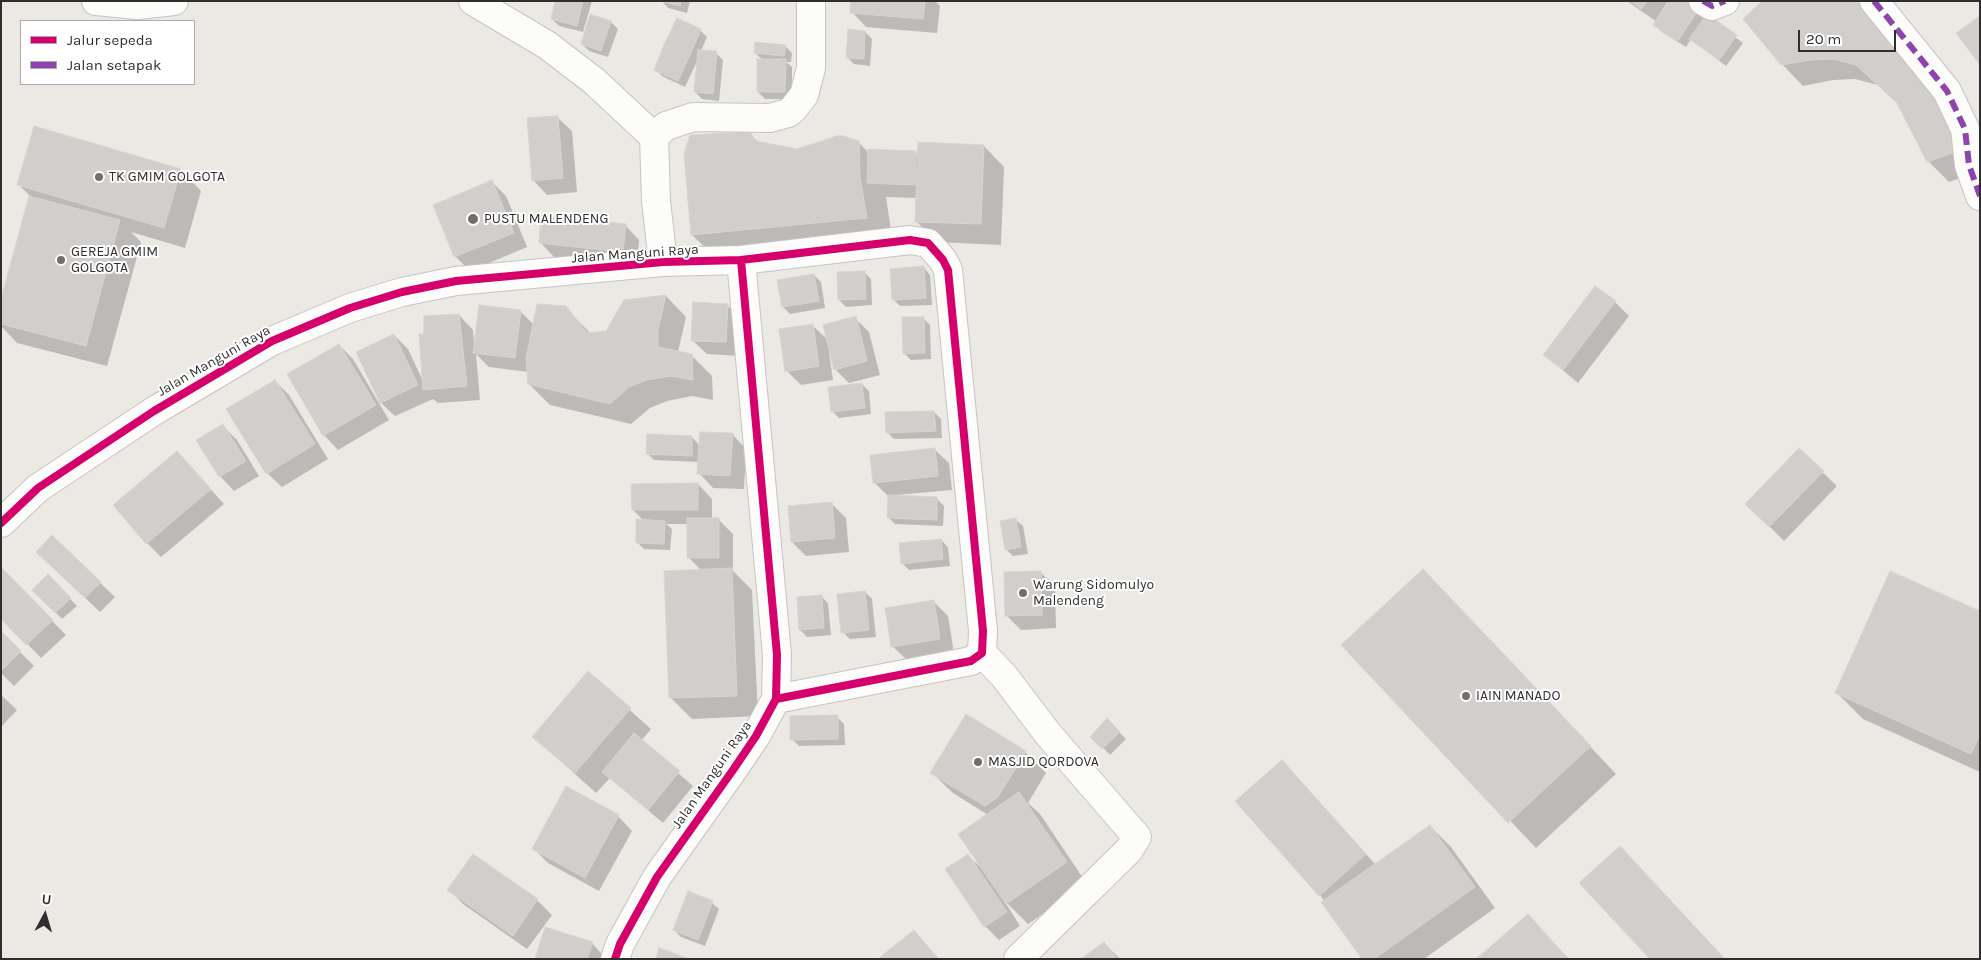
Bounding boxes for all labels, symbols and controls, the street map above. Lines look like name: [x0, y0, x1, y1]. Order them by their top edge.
legend: [20, 20, 195, 85]
scale bar: [1801, 20, 1898, 52]
text: 20 m: [1806, 30, 1841, 48]
text: Jalur sepeda: [67, 31, 153, 49]
text: Jalan setapak: [67, 56, 161, 74]
place label: TK GMIM GOLGOTA: [109, 169, 225, 185]
marker: TK GMIM GOLGOTA: [93, 171, 105, 183]
place label: PUSTU MALENDENG: [484, 211, 608, 227]
marker: PUSTU MALENDENG: [466, 212, 480, 226]
street label: Jalan Manguni Raya: [571, 241, 699, 267]
place label: GEREJA GMIM GOLGOTA: [71, 244, 158, 276]
marker: GEREJA GMIM GOLGOTA: [55, 254, 67, 266]
street label: Jalan Manguni Raya: [155, 322, 273, 400]
place label: Warung Sidomulyo Malendeng: [1033, 577, 1154, 610]
marker: Warung Sidomulyo Malendeng: [1017, 587, 1029, 599]
place label: IAIN MANADO: [1476, 688, 1561, 704]
marker: IAIN MANADO: [1460, 690, 1472, 702]
street label: Jalan Manguni Raya: [669, 718, 755, 832]
place label: MASJID QORDOVA: [988, 754, 1099, 770]
marker: MASJID QORDOVA: [972, 756, 984, 768]
north arrow: [20, 890, 70, 940]
text: U: [41, 891, 52, 909]

